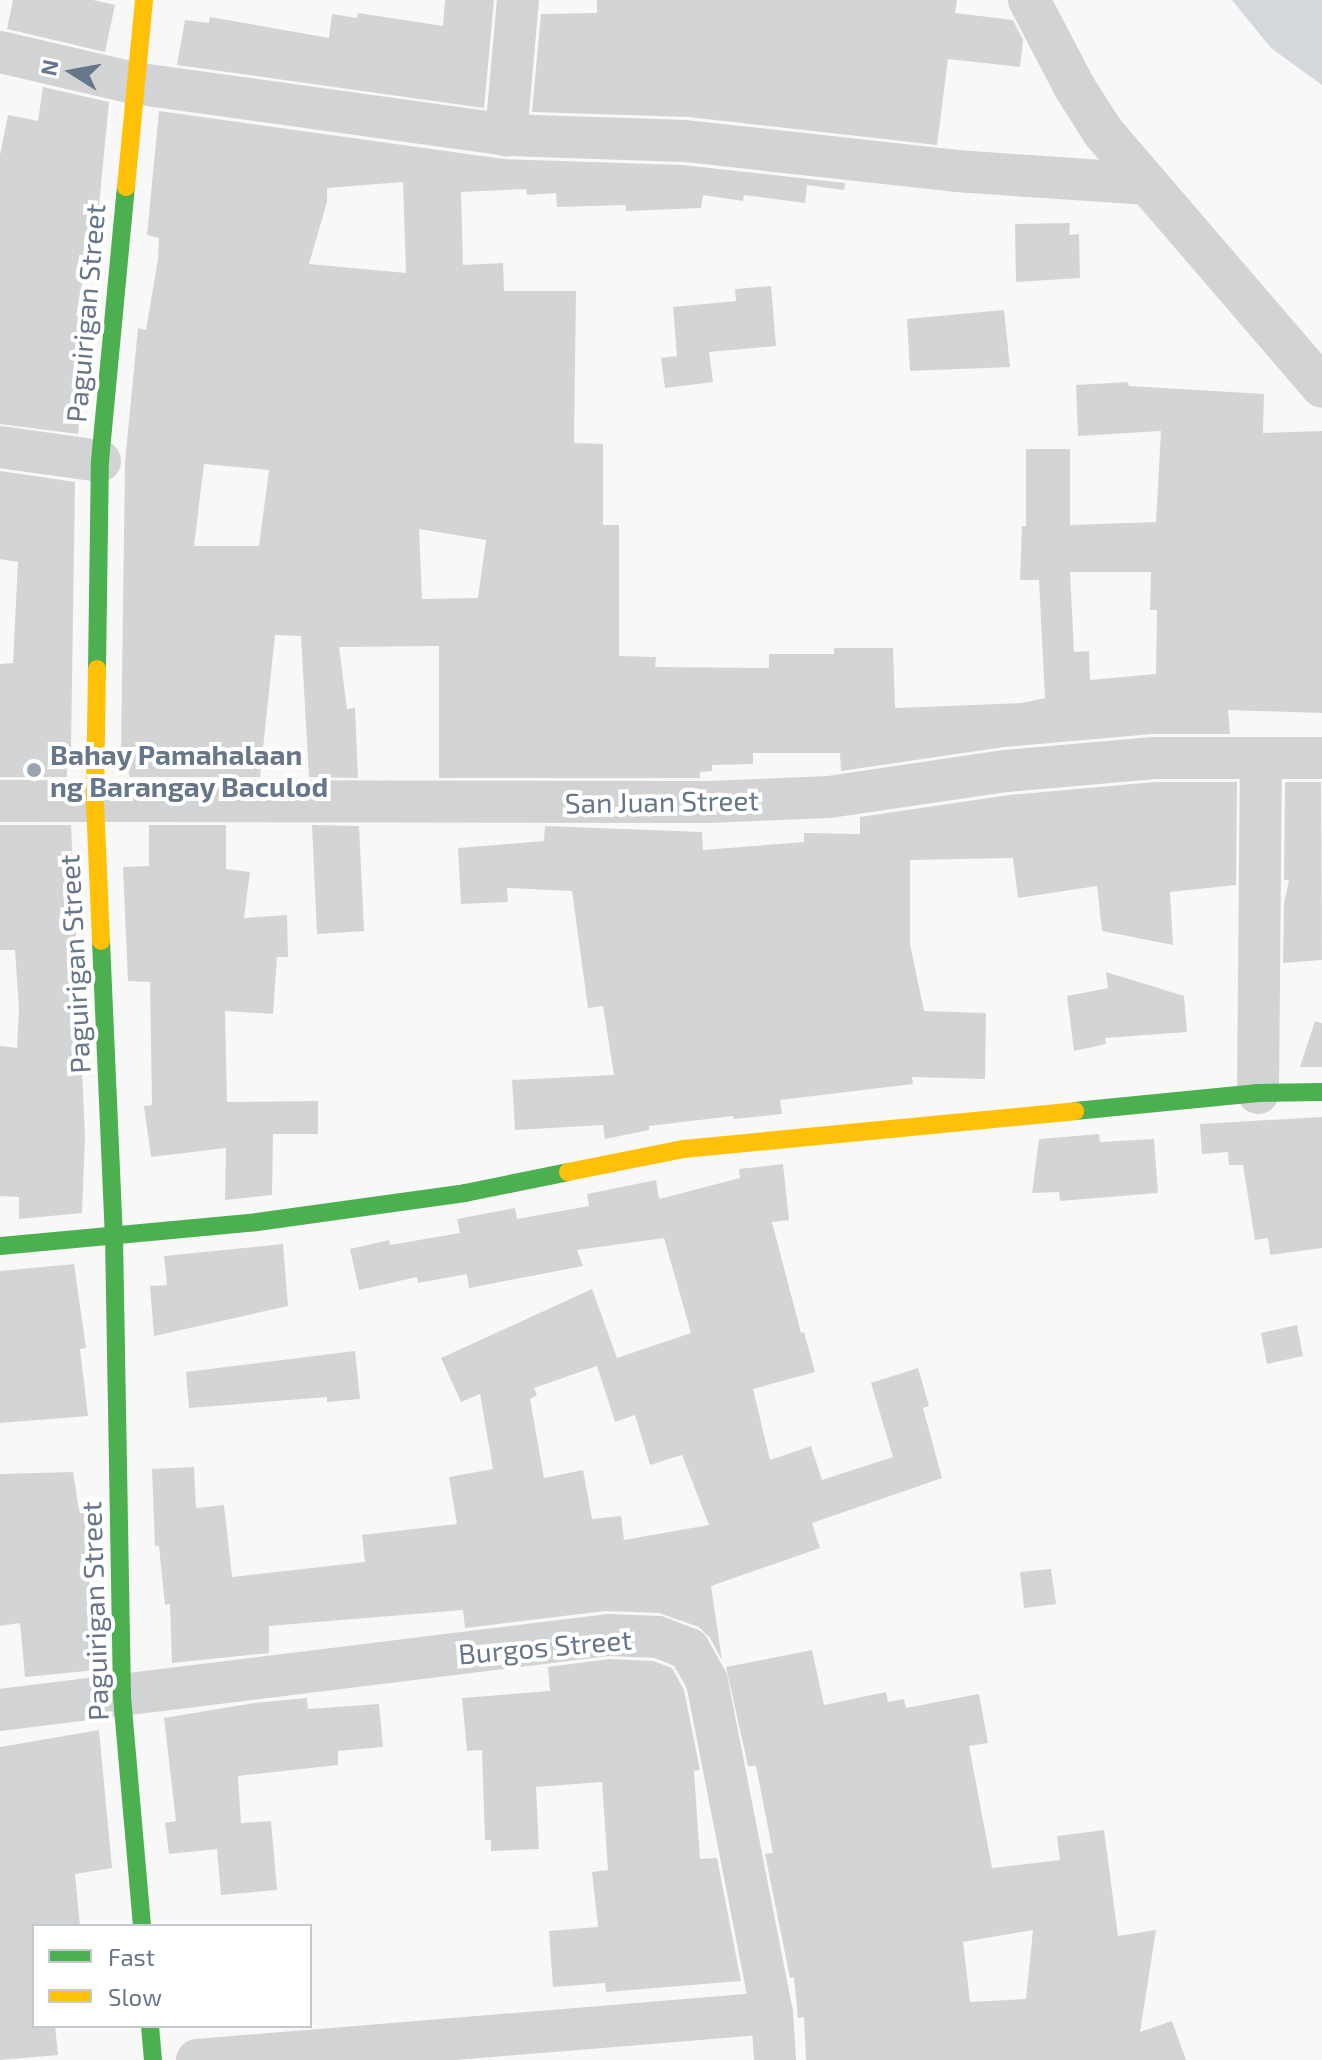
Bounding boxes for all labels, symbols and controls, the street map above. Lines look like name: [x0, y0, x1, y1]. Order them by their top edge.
north arrow: [32, 32, 112, 112]
text: N: [34, 57, 63, 78]
street label: Paguirigan Street: [59, 202, 111, 424]
place label: Bahay Pamahalaan ng Barangay Baculod: [50, 737, 329, 803]
marker: Bahay Pamahalaan ng Barangay Baculod: [25, 761, 43, 779]
street label: San Juan Street: [564, 783, 760, 819]
street label: Paguirigan Street: [51, 853, 97, 1075]
street label: Paguirigan Street: [73, 1501, 115, 1721]
street label: Burgos Street: [457, 1622, 633, 1670]
legend: [32, 1924, 312, 2028]
text: Fast: [108, 1942, 155, 1971]
text: Slow: [108, 1982, 162, 2011]

